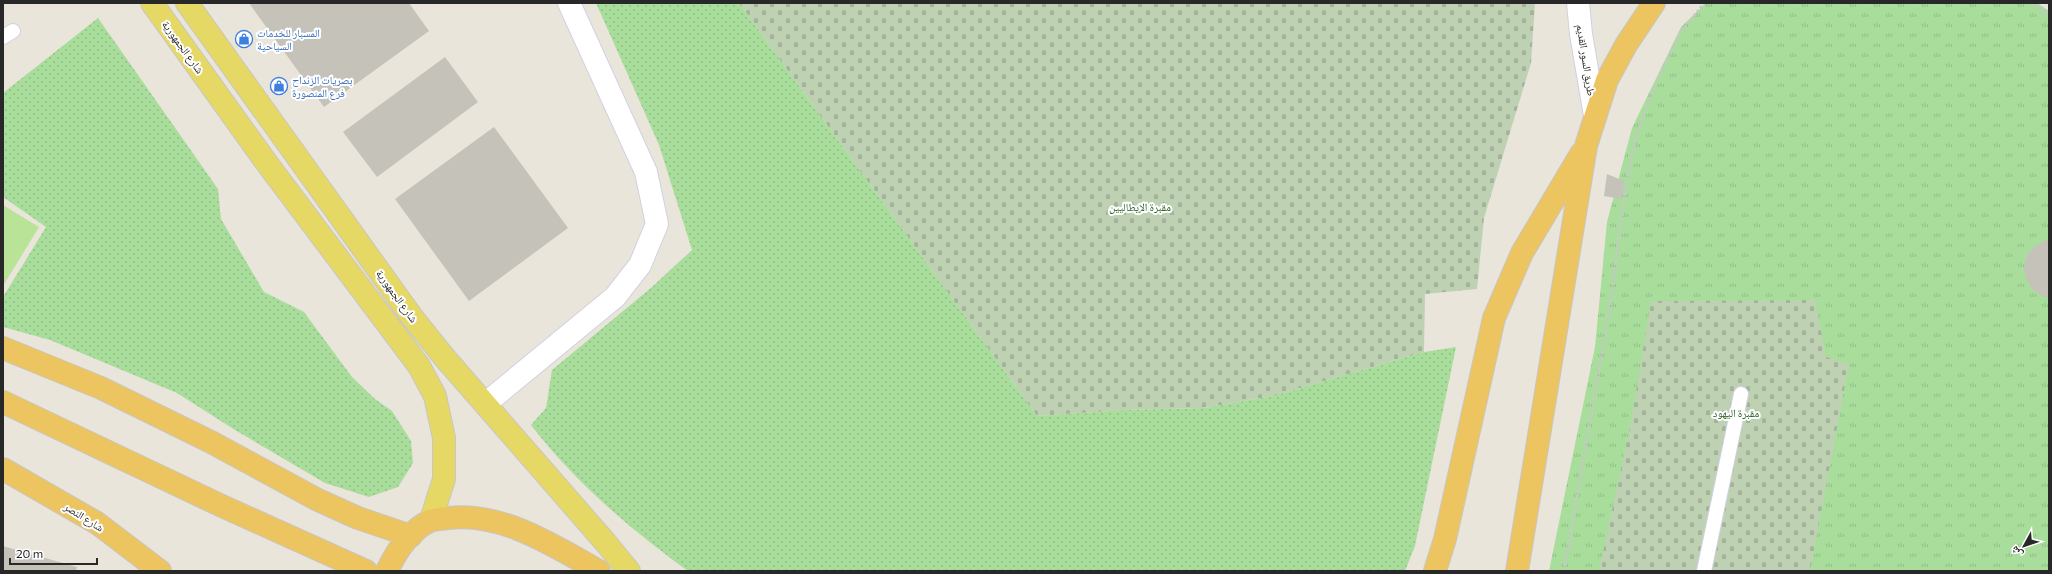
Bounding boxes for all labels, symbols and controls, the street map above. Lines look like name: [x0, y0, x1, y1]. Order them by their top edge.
street label: شارع الجمهورية: [159, 18, 207, 76]
street label: طريق السور القديم: [1572, 23, 1599, 97]
place label: المسبار للخدمات السياحية: [257, 26, 320, 52]
shop icon: المسبار للخدمات السياحية: [234, 29, 254, 49]
place label: بصريات الزنداح فرع المنصورة: [292, 73, 352, 100]
shop icon: بصريات الزنداح فرع المنصورة: [269, 76, 289, 96]
park label: مقبرة الإيطاليين: [1109, 200, 1171, 214]
street label: شارع الجمهورية: [373, 267, 421, 325]
park label: مقبرة اليهود: [1713, 406, 1759, 419]
street label: شارع النصر: [61, 499, 106, 535]
north arrow: [2004, 526, 2044, 566]
scale bar: [10, 540, 97, 566]
text: ش: [2007, 543, 2026, 561]
text: 20 m: [16, 546, 43, 560]

